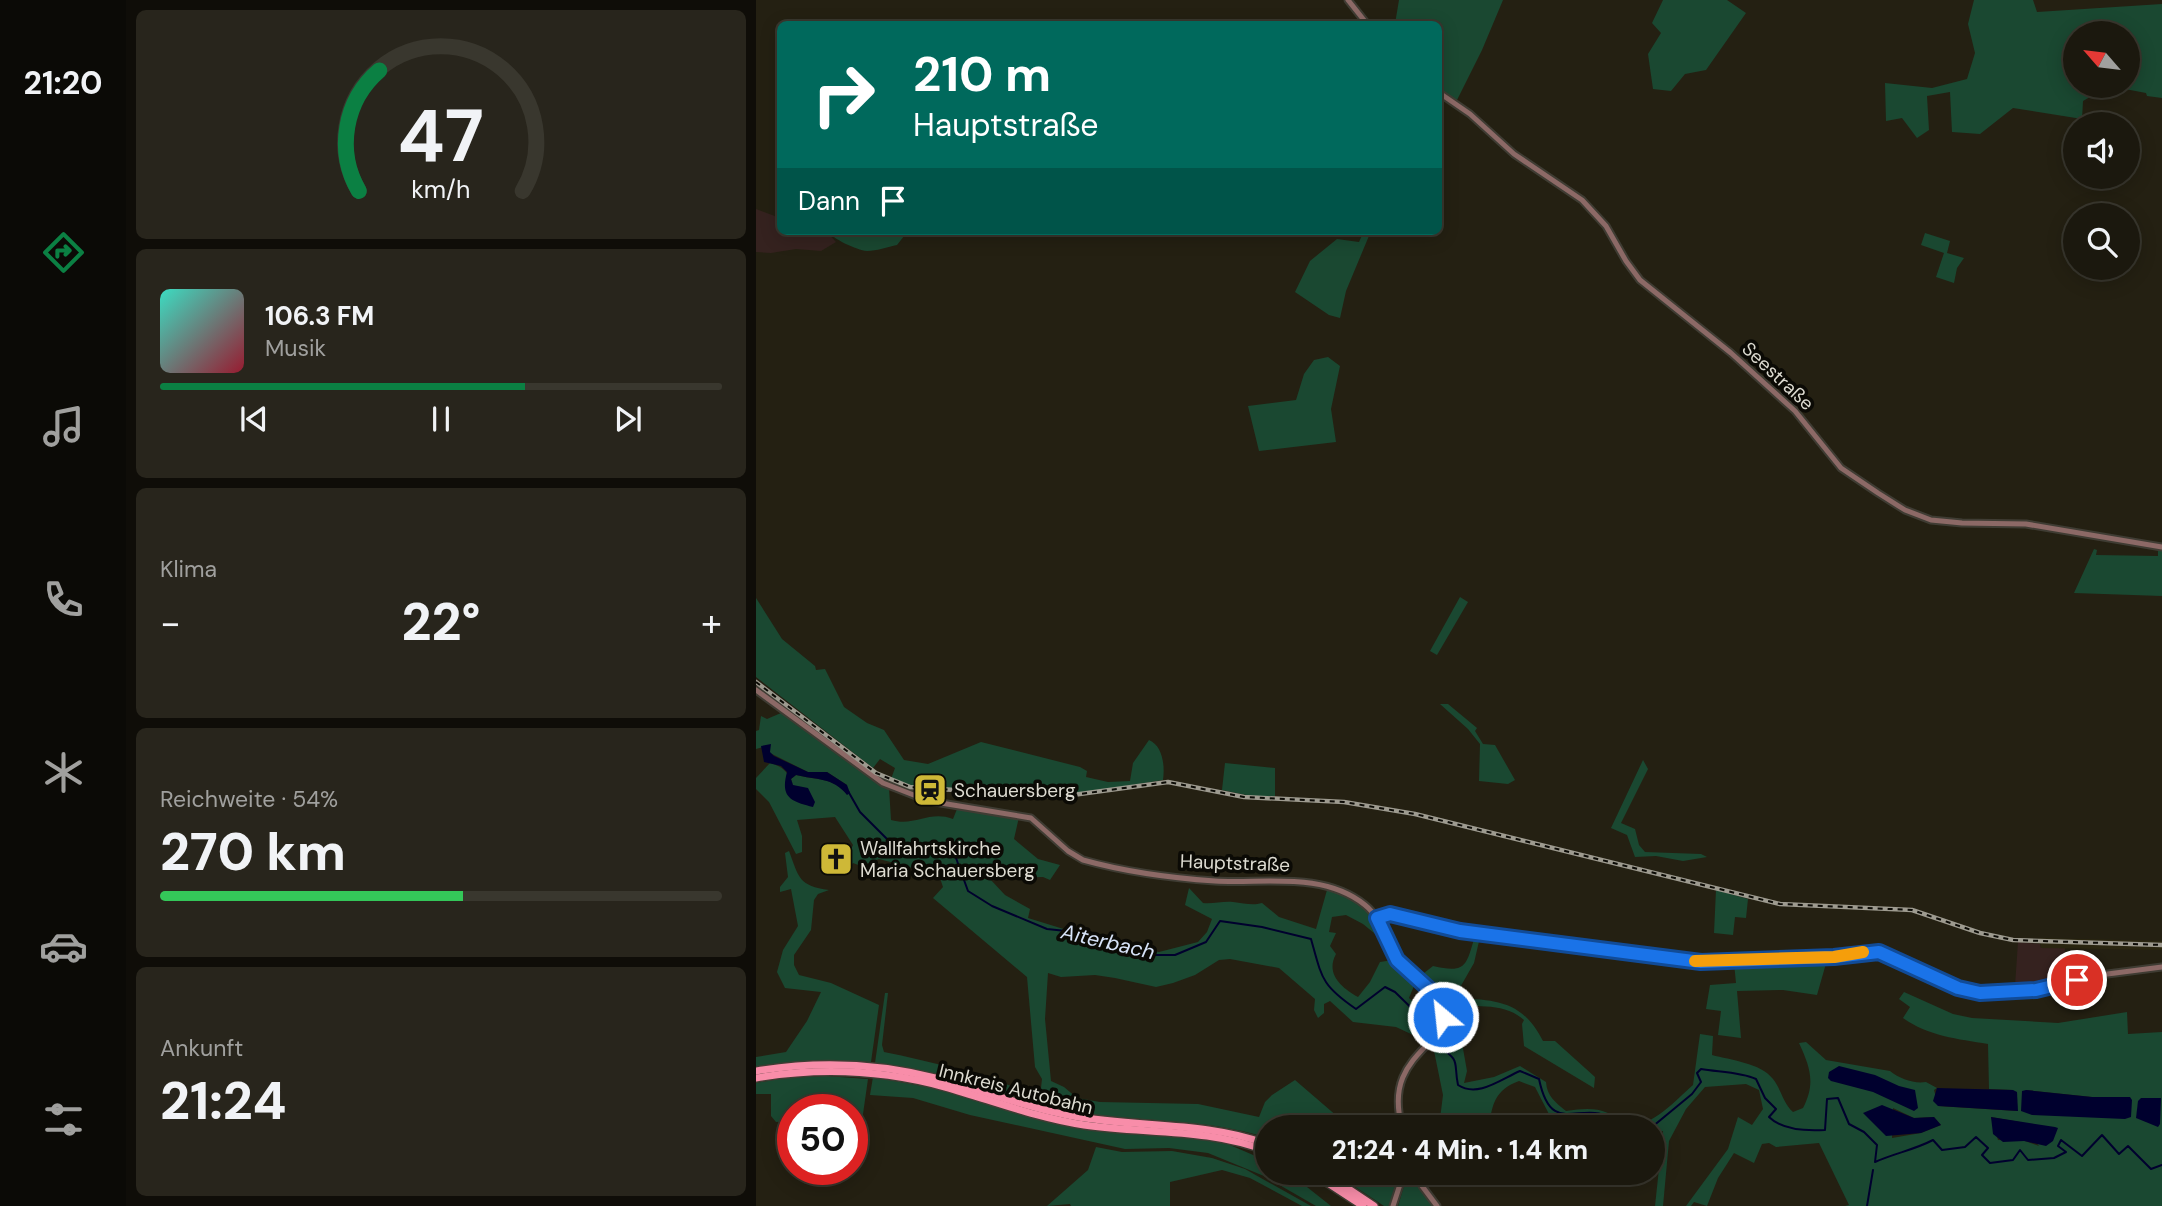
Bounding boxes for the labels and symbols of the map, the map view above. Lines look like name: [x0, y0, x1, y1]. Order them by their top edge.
north arrow: [2063, 21, 2140, 98]
street label: Seestraße: [1737, 336, 1819, 416]
station icon: Schauersberg: [911, 771, 949, 809]
place label: Schauersberg: [954, 778, 1076, 803]
place label: Wallfahrtskirche Maria Schauersberg: [860, 836, 1035, 883]
church icon: Wallfahrtskirche Maria Schauersberg: [817, 840, 855, 878]
street label: Hauptstraße: [1180, 849, 1290, 877]
water label: Aiterbach: [1057, 917, 1158, 966]
pin: [2047, 950, 2107, 1010]
position arrow: [1406, 980, 1480, 1054]
street label: Innkreis Autobahn: [936, 1058, 1096, 1120]
speed limit sign: 50: [777, 1094, 868, 1185]

